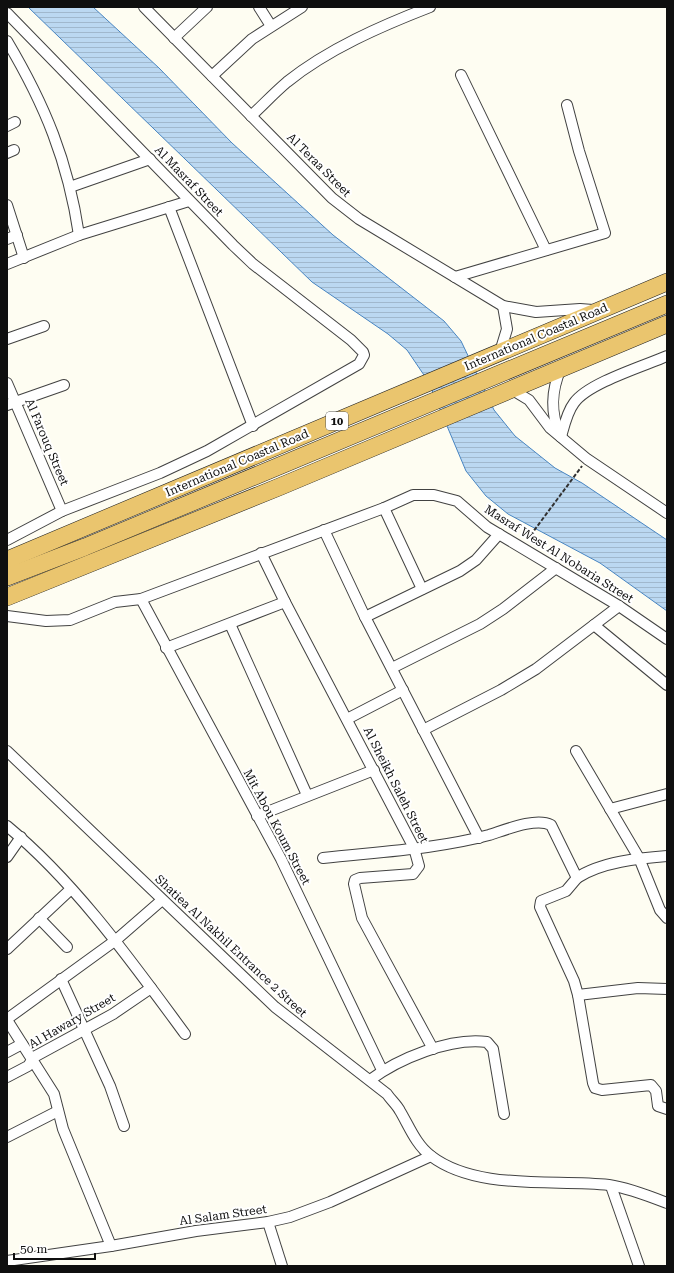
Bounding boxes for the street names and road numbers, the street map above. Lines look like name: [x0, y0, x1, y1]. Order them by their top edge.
street label: Al Teraa Street: [284, 130, 354, 200]
street label: Al Masraf Street: [152, 143, 226, 219]
street label: International Coastal Road: [462, 300, 610, 374]
street label: Al Farouq Street: [22, 396, 72, 488]
road number: 10: [326, 412, 348, 430]
street label: International Coastal Road: [163, 426, 311, 500]
street label: Masraf West Al Nobaria Street: [482, 502, 637, 606]
street label: Al Sheikh Saleh Street: [361, 725, 432, 846]
street label: Mit Abou Koum Street: [241, 767, 314, 888]
street label: Shatiea Al Nakhil Entrance 2 Street: [152, 872, 310, 1020]
street label: Al Hawary Street: [26, 990, 118, 1051]
street label: Al Salam Street: [178, 1202, 268, 1228]

